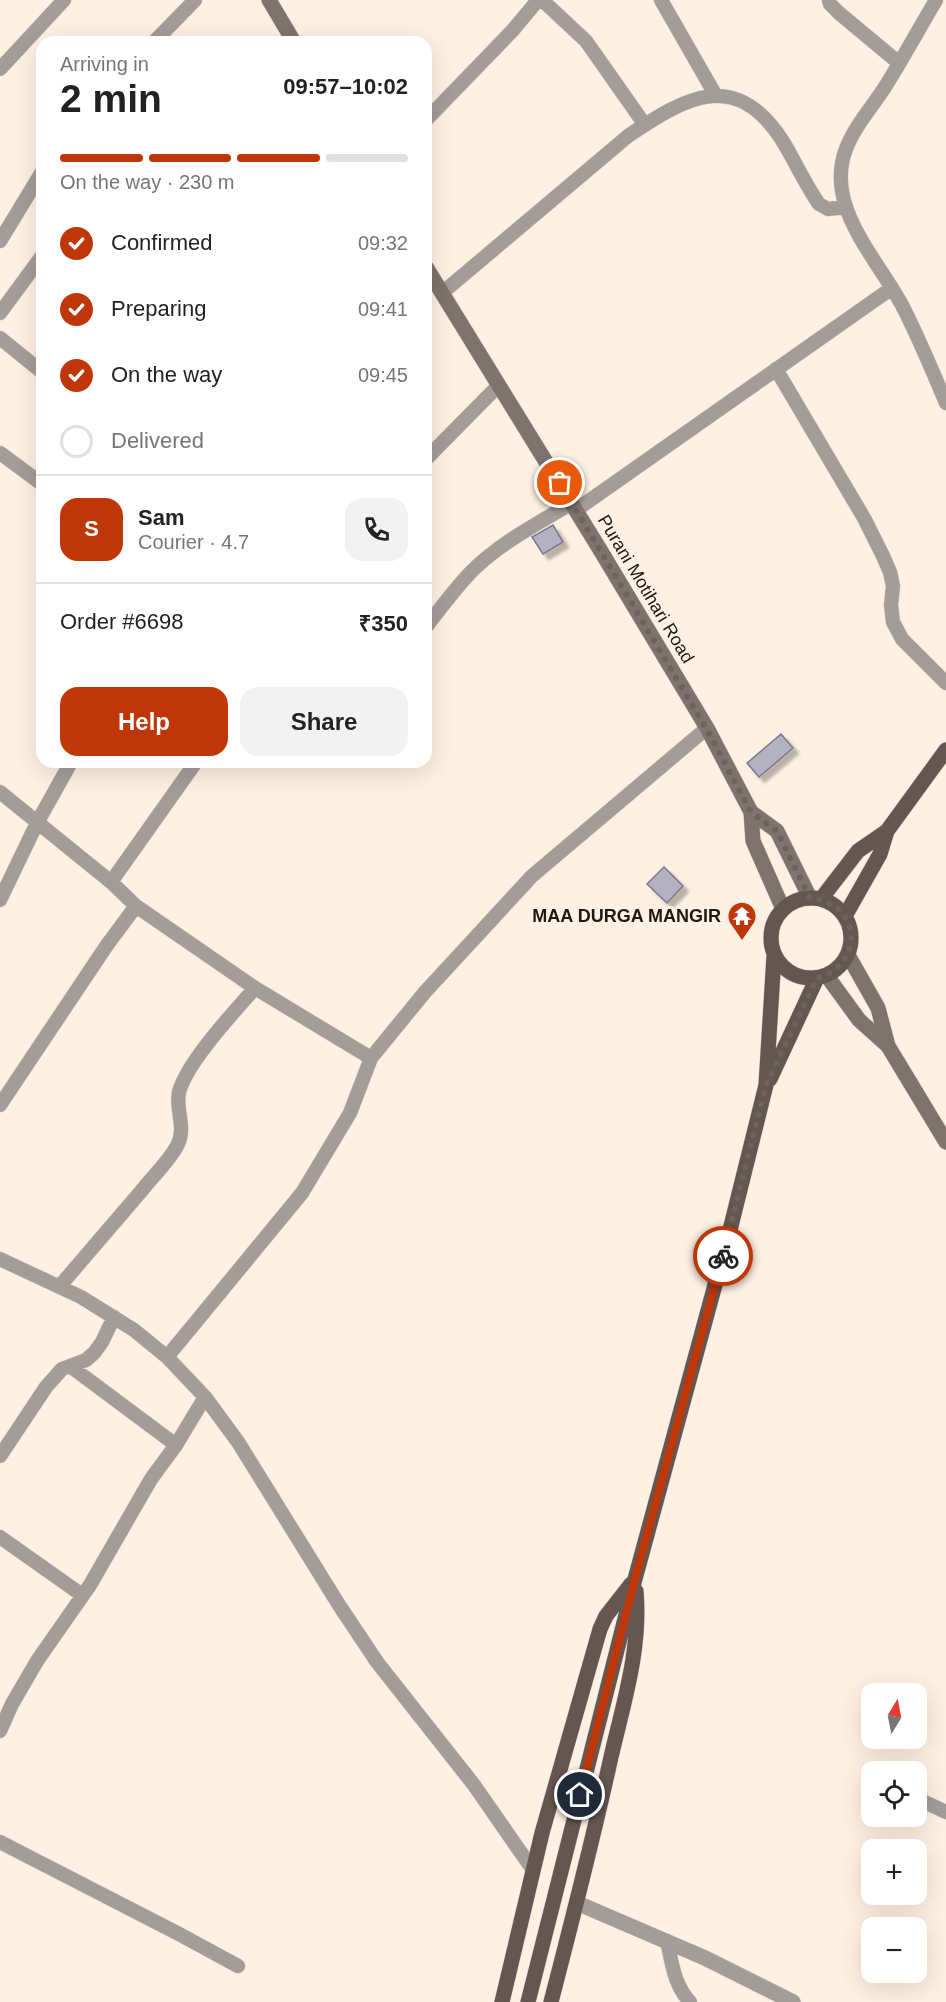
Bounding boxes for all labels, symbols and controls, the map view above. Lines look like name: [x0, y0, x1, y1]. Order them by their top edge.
text: Arriving in: [60, 53, 149, 75]
text: 09:57–10:02: [283, 74, 408, 99]
text: 2 min: [60, 77, 162, 120]
text: On the way · 230 m: [60, 171, 235, 193]
icon: check: [60, 227, 93, 260]
text: Confirmed: [111, 230, 212, 255]
text: 09:32: [358, 232, 408, 254]
icon: check: [60, 293, 93, 326]
text: Preparing: [111, 296, 206, 321]
text: 09:41: [358, 298, 408, 320]
icon: check: [60, 359, 93, 392]
text: On the way: [111, 362, 222, 387]
text: 09:45: [358, 364, 408, 386]
text: Delivered: [111, 428, 204, 453]
pin: [534, 457, 585, 508]
icon: bag: [543, 466, 576, 499]
button: phone: [345, 498, 408, 561]
text: Sam: [138, 505, 184, 530]
street label: Purani Motihari Road: [594, 511, 698, 667]
text: S: [84, 516, 99, 541]
text: Courier · 4.7: [138, 531, 249, 553]
text: Order #6698: [60, 609, 184, 634]
text: ₹350: [359, 611, 408, 636]
button: Help: [60, 687, 228, 756]
button: Share: [240, 687, 408, 756]
temple icon: MAA DURGA MANGIR: [726, 900, 758, 942]
place label: MAA DURGA MANGIR: [532, 906, 721, 926]
courier: [693, 1226, 753, 1286]
icon: bike: [707, 1240, 740, 1273]
north arrow: [861, 1683, 927, 1749]
map controls: [861, 1683, 927, 1983]
button: locate: [861, 1761, 927, 1827]
pin: [554, 1769, 605, 1820]
icon: home: [563, 1778, 596, 1811]
button: +: [861, 1839, 927, 1905]
button: −: [861, 1917, 927, 1983]

